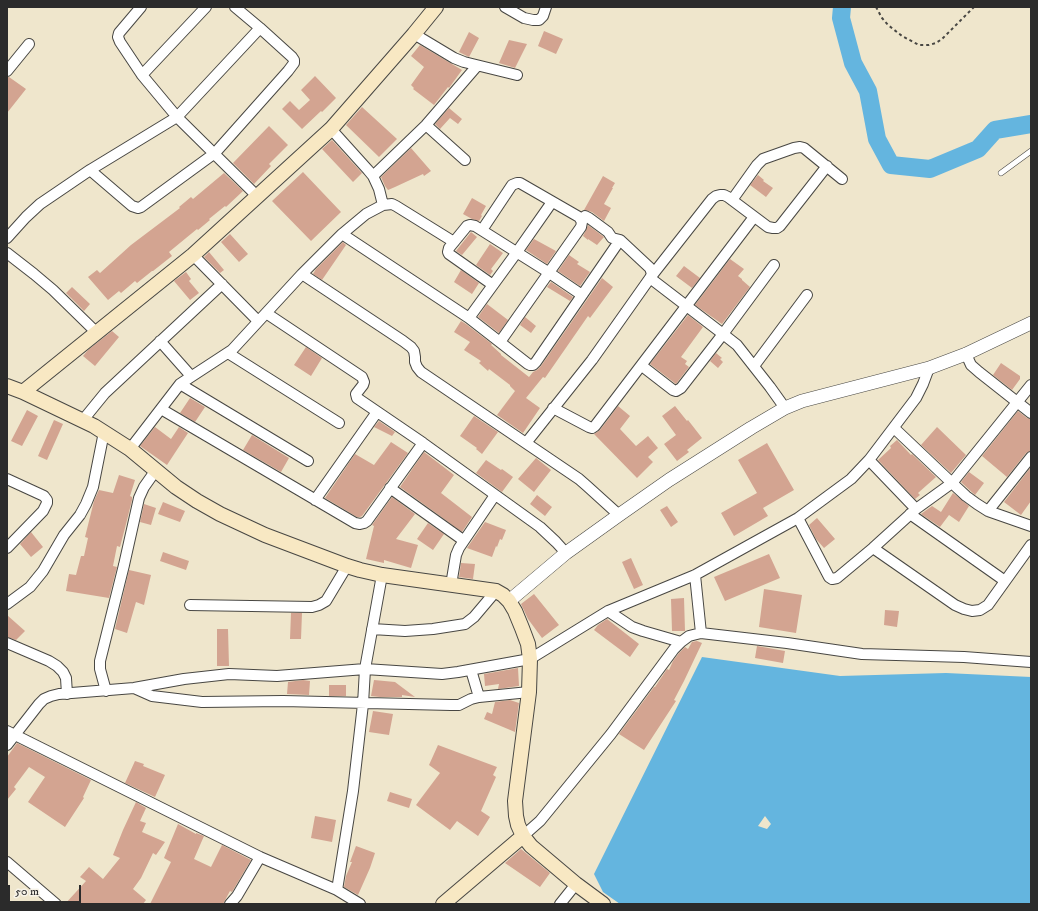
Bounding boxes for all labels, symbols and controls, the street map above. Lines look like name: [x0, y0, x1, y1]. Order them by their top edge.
scale bar: [10, 877, 83, 903]
text: 50 m: [15, 884, 39, 899]

